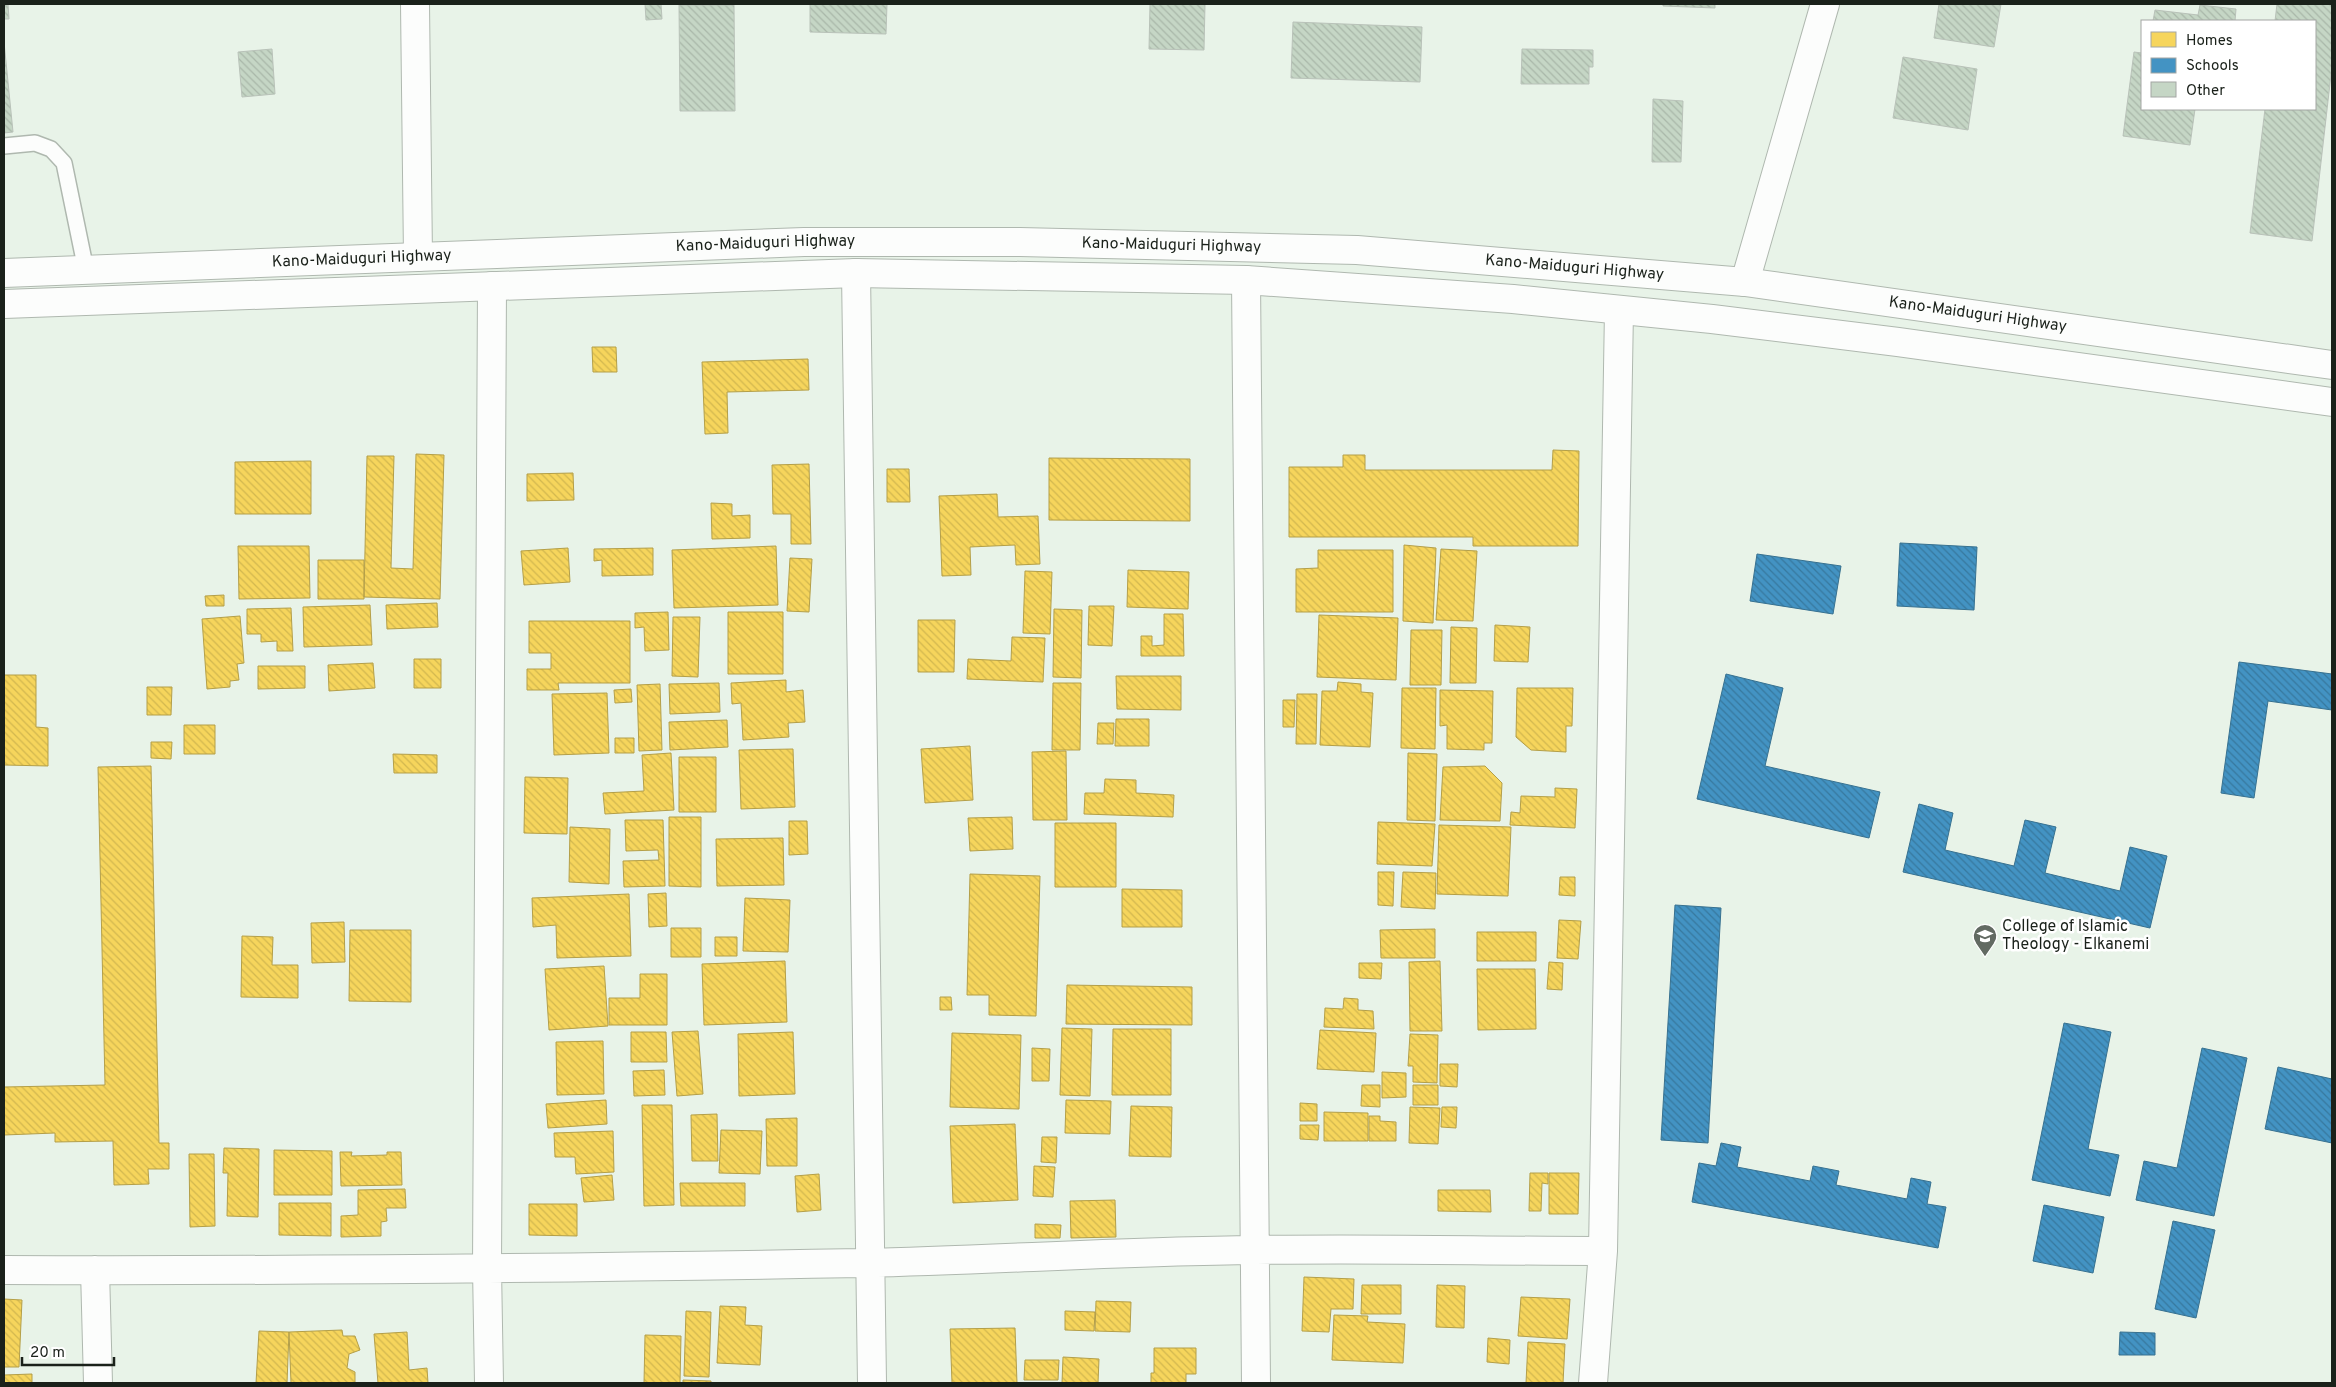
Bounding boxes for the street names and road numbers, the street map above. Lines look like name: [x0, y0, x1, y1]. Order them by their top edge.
street label: Kano-Maiduguri Highway: [675, 232, 855, 257]
street label: Kano-Maiduguri Highway: [1081, 233, 1261, 258]
street label: Kano-Maiduguri Highway: [272, 246, 452, 273]
street label: Kano-Maiduguri Highway: [1484, 251, 1665, 285]
street label: Kano-Maiduguri Highway: [1887, 292, 2068, 337]

